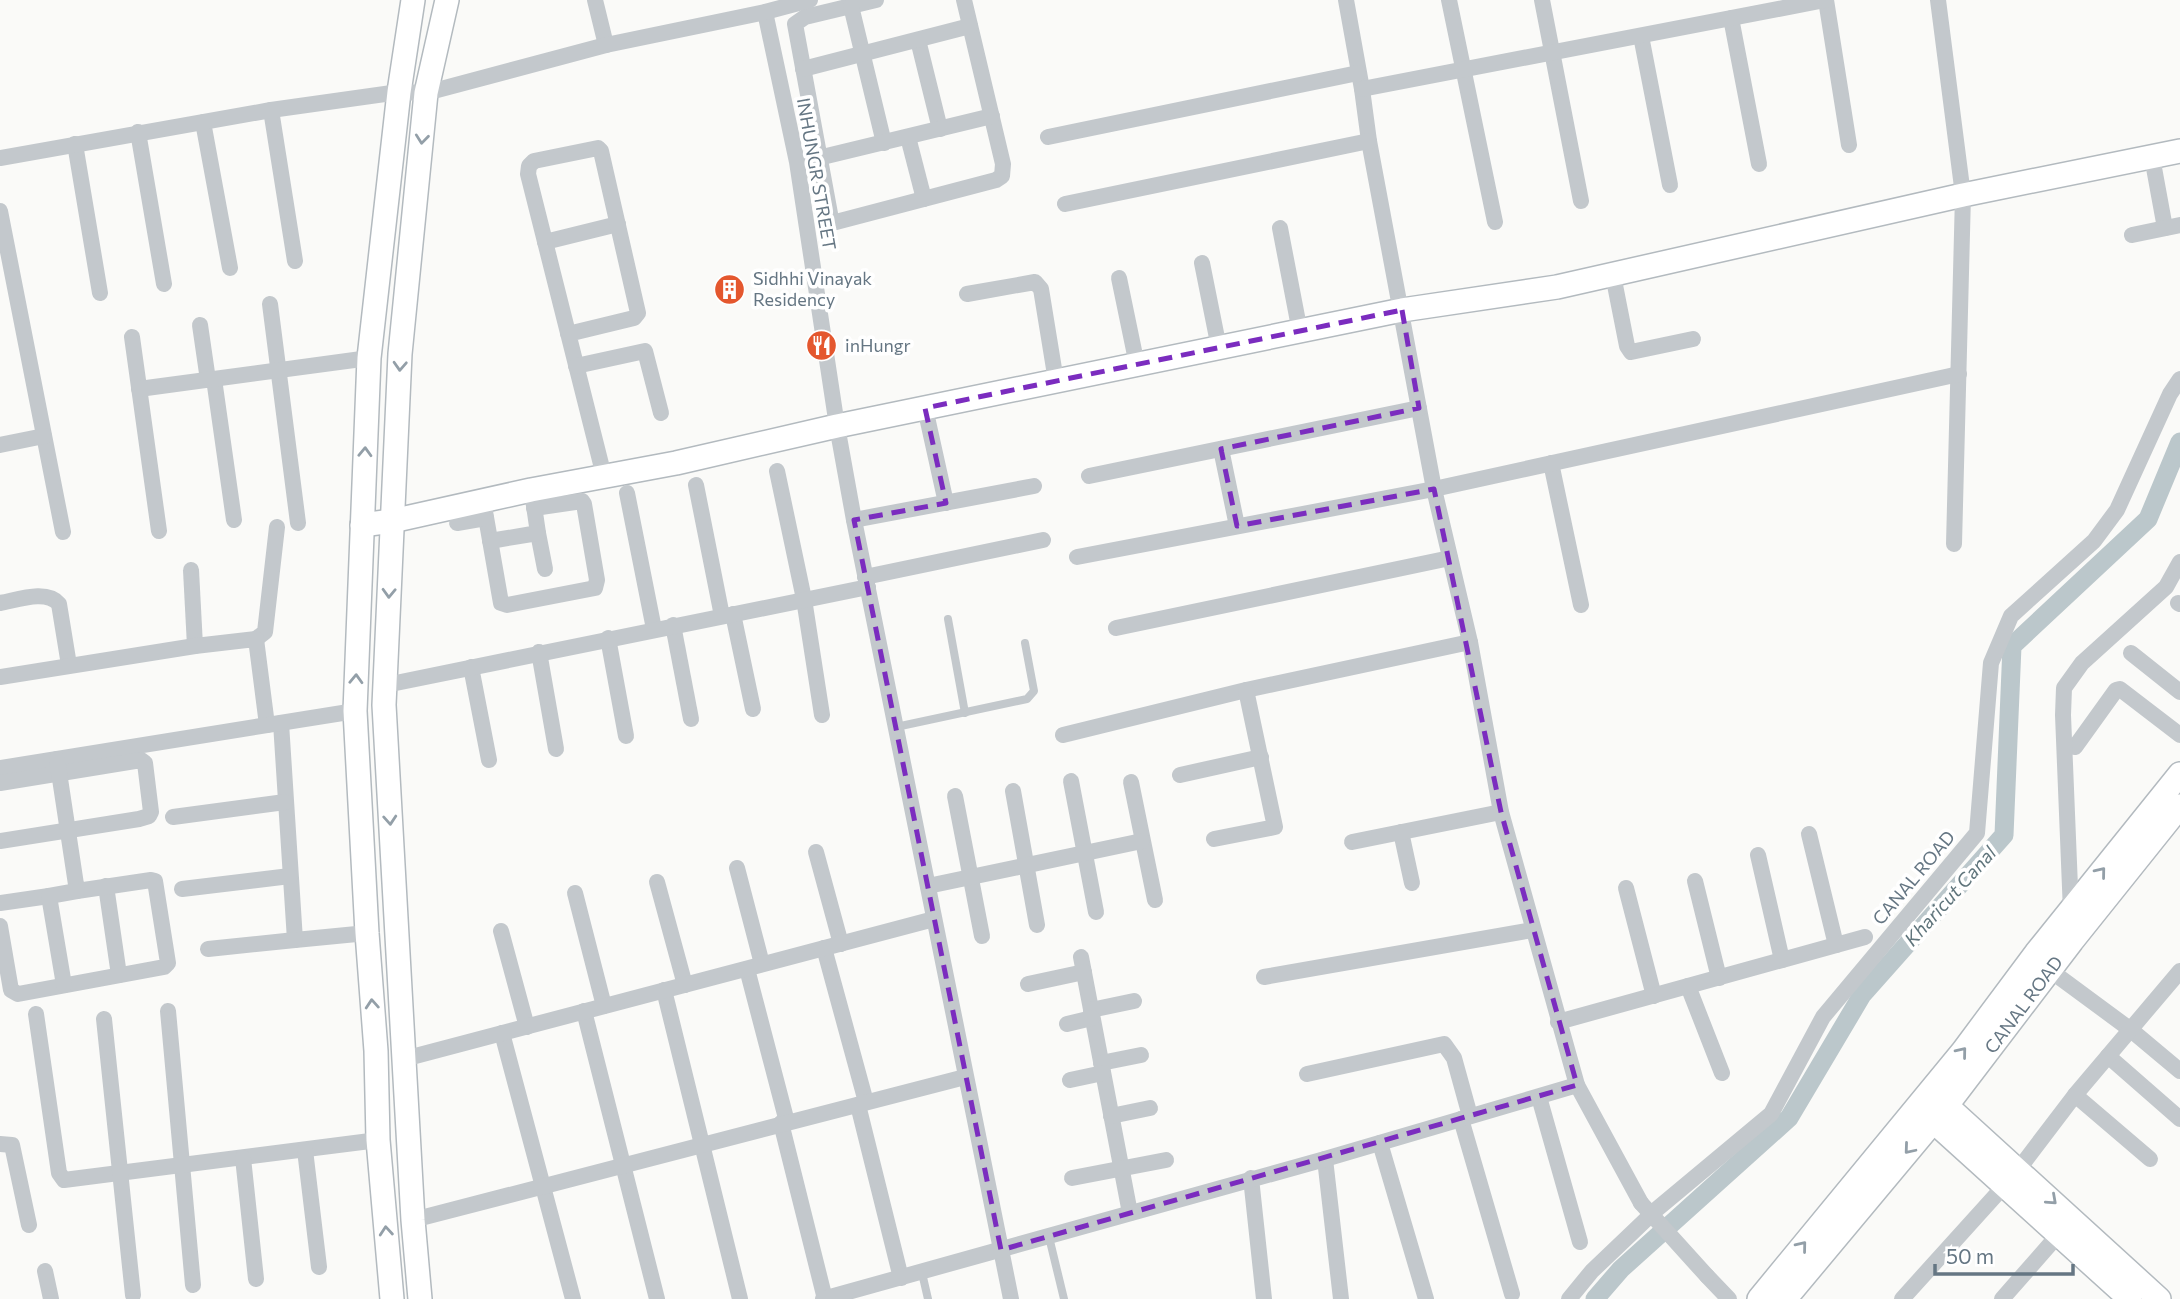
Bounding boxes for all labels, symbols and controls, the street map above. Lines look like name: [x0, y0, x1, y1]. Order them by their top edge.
street label: INHUNGR STREET: [793, 96, 841, 252]
one-way arrow: [414, 134, 429, 145]
place label: Sidhhi Vinayak Residency: [753, 267, 872, 310]
building icon: Sidhhi Vinayak Residency: [713, 272, 747, 306]
restaurant icon: inHungr: [805, 329, 839, 363]
place label: inHungr: [845, 334, 911, 356]
one-way arrow: [392, 361, 407, 372]
one-way arrow: [358, 446, 373, 457]
one-way arrow: [382, 588, 397, 599]
one-way arrow: [349, 673, 364, 684]
one-way arrow: [382, 815, 397, 826]
street label: CANAL ROAD: [1867, 826, 1959, 929]
water label: Kharicut Canal: [1899, 840, 2001, 950]
one-way arrow: [2093, 867, 2106, 879]
street label: CANAL ROAD: [1979, 951, 2067, 1057]
one-way arrow: [365, 998, 380, 1009]
one-way arrow: [1954, 1047, 1967, 1059]
one-way arrow: [1905, 1141, 1917, 1154]
one-way arrow: [2043, 1192, 2056, 1205]
one-way arrow: [379, 1225, 394, 1236]
scale bar: [1935, 1232, 2073, 1276]
one-way arrow: [1794, 1242, 1806, 1255]
text: 50 m: [1946, 1243, 1994, 1268]

